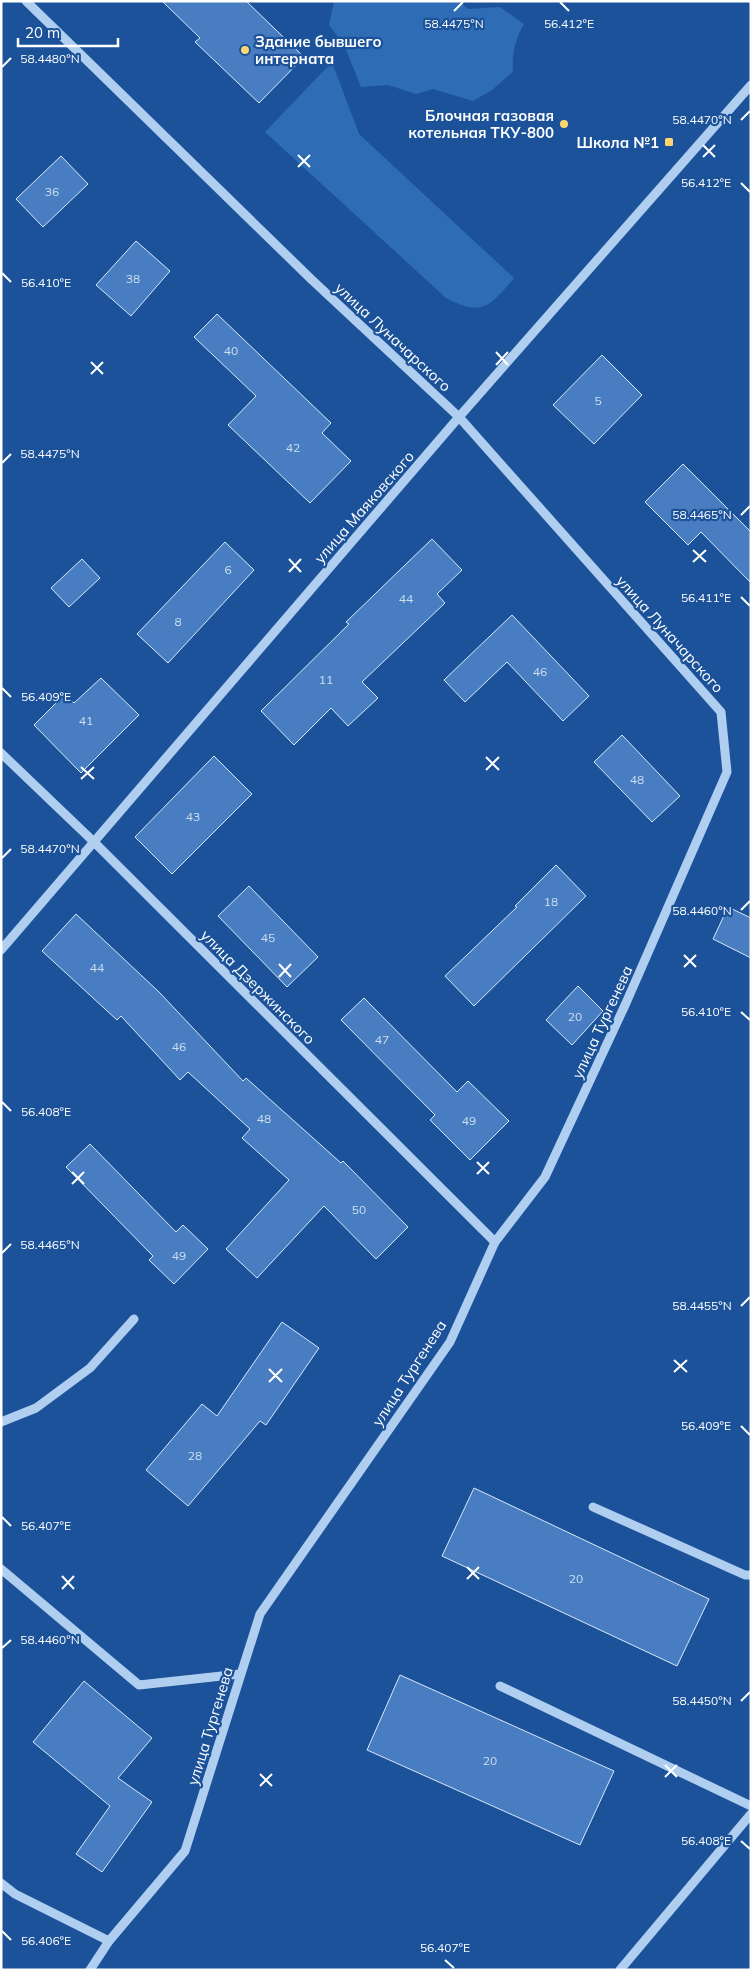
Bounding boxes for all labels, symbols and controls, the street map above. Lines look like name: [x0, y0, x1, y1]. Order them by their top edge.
scale bar: [18, 15, 118, 47]
text: 58.4475°N: [424, 16, 484, 31]
text: 56.412°E: [544, 16, 594, 31]
text: 20 m: [25, 23, 60, 42]
place label: Здание бывшего интерната: [255, 32, 382, 68]
marker: Здание бывшего интерната: [239, 44, 251, 56]
text: 58.4480°N: [20, 51, 80, 66]
place label: Блочная газовая котельная ТКУ-800: [408, 106, 554, 142]
text: 58.4470°N: [672, 112, 732, 127]
marker: Блочная газовая котельная ТКУ-800: [558, 118, 570, 130]
place label: Школа №1: [577, 133, 659, 152]
marker: Школа №1: [663, 136, 675, 148]
text: 56.412°E: [681, 175, 731, 190]
house number: 36: [45, 184, 59, 199]
house number: 38: [126, 271, 140, 286]
text: 56.410°E: [21, 275, 71, 290]
street label: улица Луначарского: [331, 278, 455, 396]
house number: 40: [224, 343, 238, 358]
house number: 5: [594, 393, 602, 408]
house number: 42: [286, 440, 300, 455]
text: 58.4475°N: [20, 446, 80, 461]
street label: улица Маяковского: [310, 447, 418, 567]
text: 58.4465°N: [672, 507, 732, 522]
house number: 6: [224, 562, 232, 577]
street label: улица Луначарского: [612, 571, 728, 697]
text: 56.411°E: [681, 590, 731, 605]
house number: 44: [399, 591, 413, 606]
house number: 8: [174, 614, 182, 629]
house number: 46: [533, 664, 547, 679]
house number: 11: [319, 672, 333, 687]
text: 56.409°E: [21, 689, 71, 704]
house number: 41: [79, 713, 93, 728]
house number: 48: [630, 772, 644, 787]
house number: 43: [186, 809, 200, 824]
text: 58.4470°N: [20, 841, 80, 856]
house number: 18: [544, 894, 558, 909]
text: 58.4460°N: [672, 903, 732, 918]
street label: улица Дзержинского: [197, 926, 319, 1048]
house number: 45: [261, 930, 275, 945]
house number: 44: [90, 960, 104, 975]
street label: улица Тургенева: [567, 962, 637, 1082]
text: 56.410°E: [681, 1004, 731, 1019]
house number: 20: [568, 1009, 582, 1024]
house number: 47: [375, 1032, 389, 1047]
house number: 46: [172, 1039, 186, 1054]
text: 56.408°E: [21, 1104, 71, 1119]
house number: 48: [257, 1111, 271, 1126]
house number: 49: [462, 1113, 476, 1128]
house number: 50: [352, 1202, 366, 1217]
text: 58.4465°N: [20, 1237, 80, 1252]
house number: 49: [172, 1248, 186, 1263]
text: 58.4455°N: [672, 1298, 732, 1313]
street label: улица Тургенева: [368, 1316, 450, 1430]
text: 56.409°E: [681, 1418, 731, 1433]
house number: 28: [188, 1448, 202, 1463]
text: 56.407°E: [21, 1518, 71, 1533]
house number: 20: [569, 1571, 583, 1586]
text: 58.4460°N: [20, 1632, 80, 1647]
street label: улица Тургенева: [183, 1665, 237, 1787]
text: 58.4450°N: [672, 1693, 732, 1708]
house number: 20: [483, 1753, 497, 1768]
text: 56.408°E: [681, 1833, 731, 1848]
text: 56.406°E: [21, 1933, 71, 1948]
text: 56.407°E: [420, 1940, 470, 1955]

